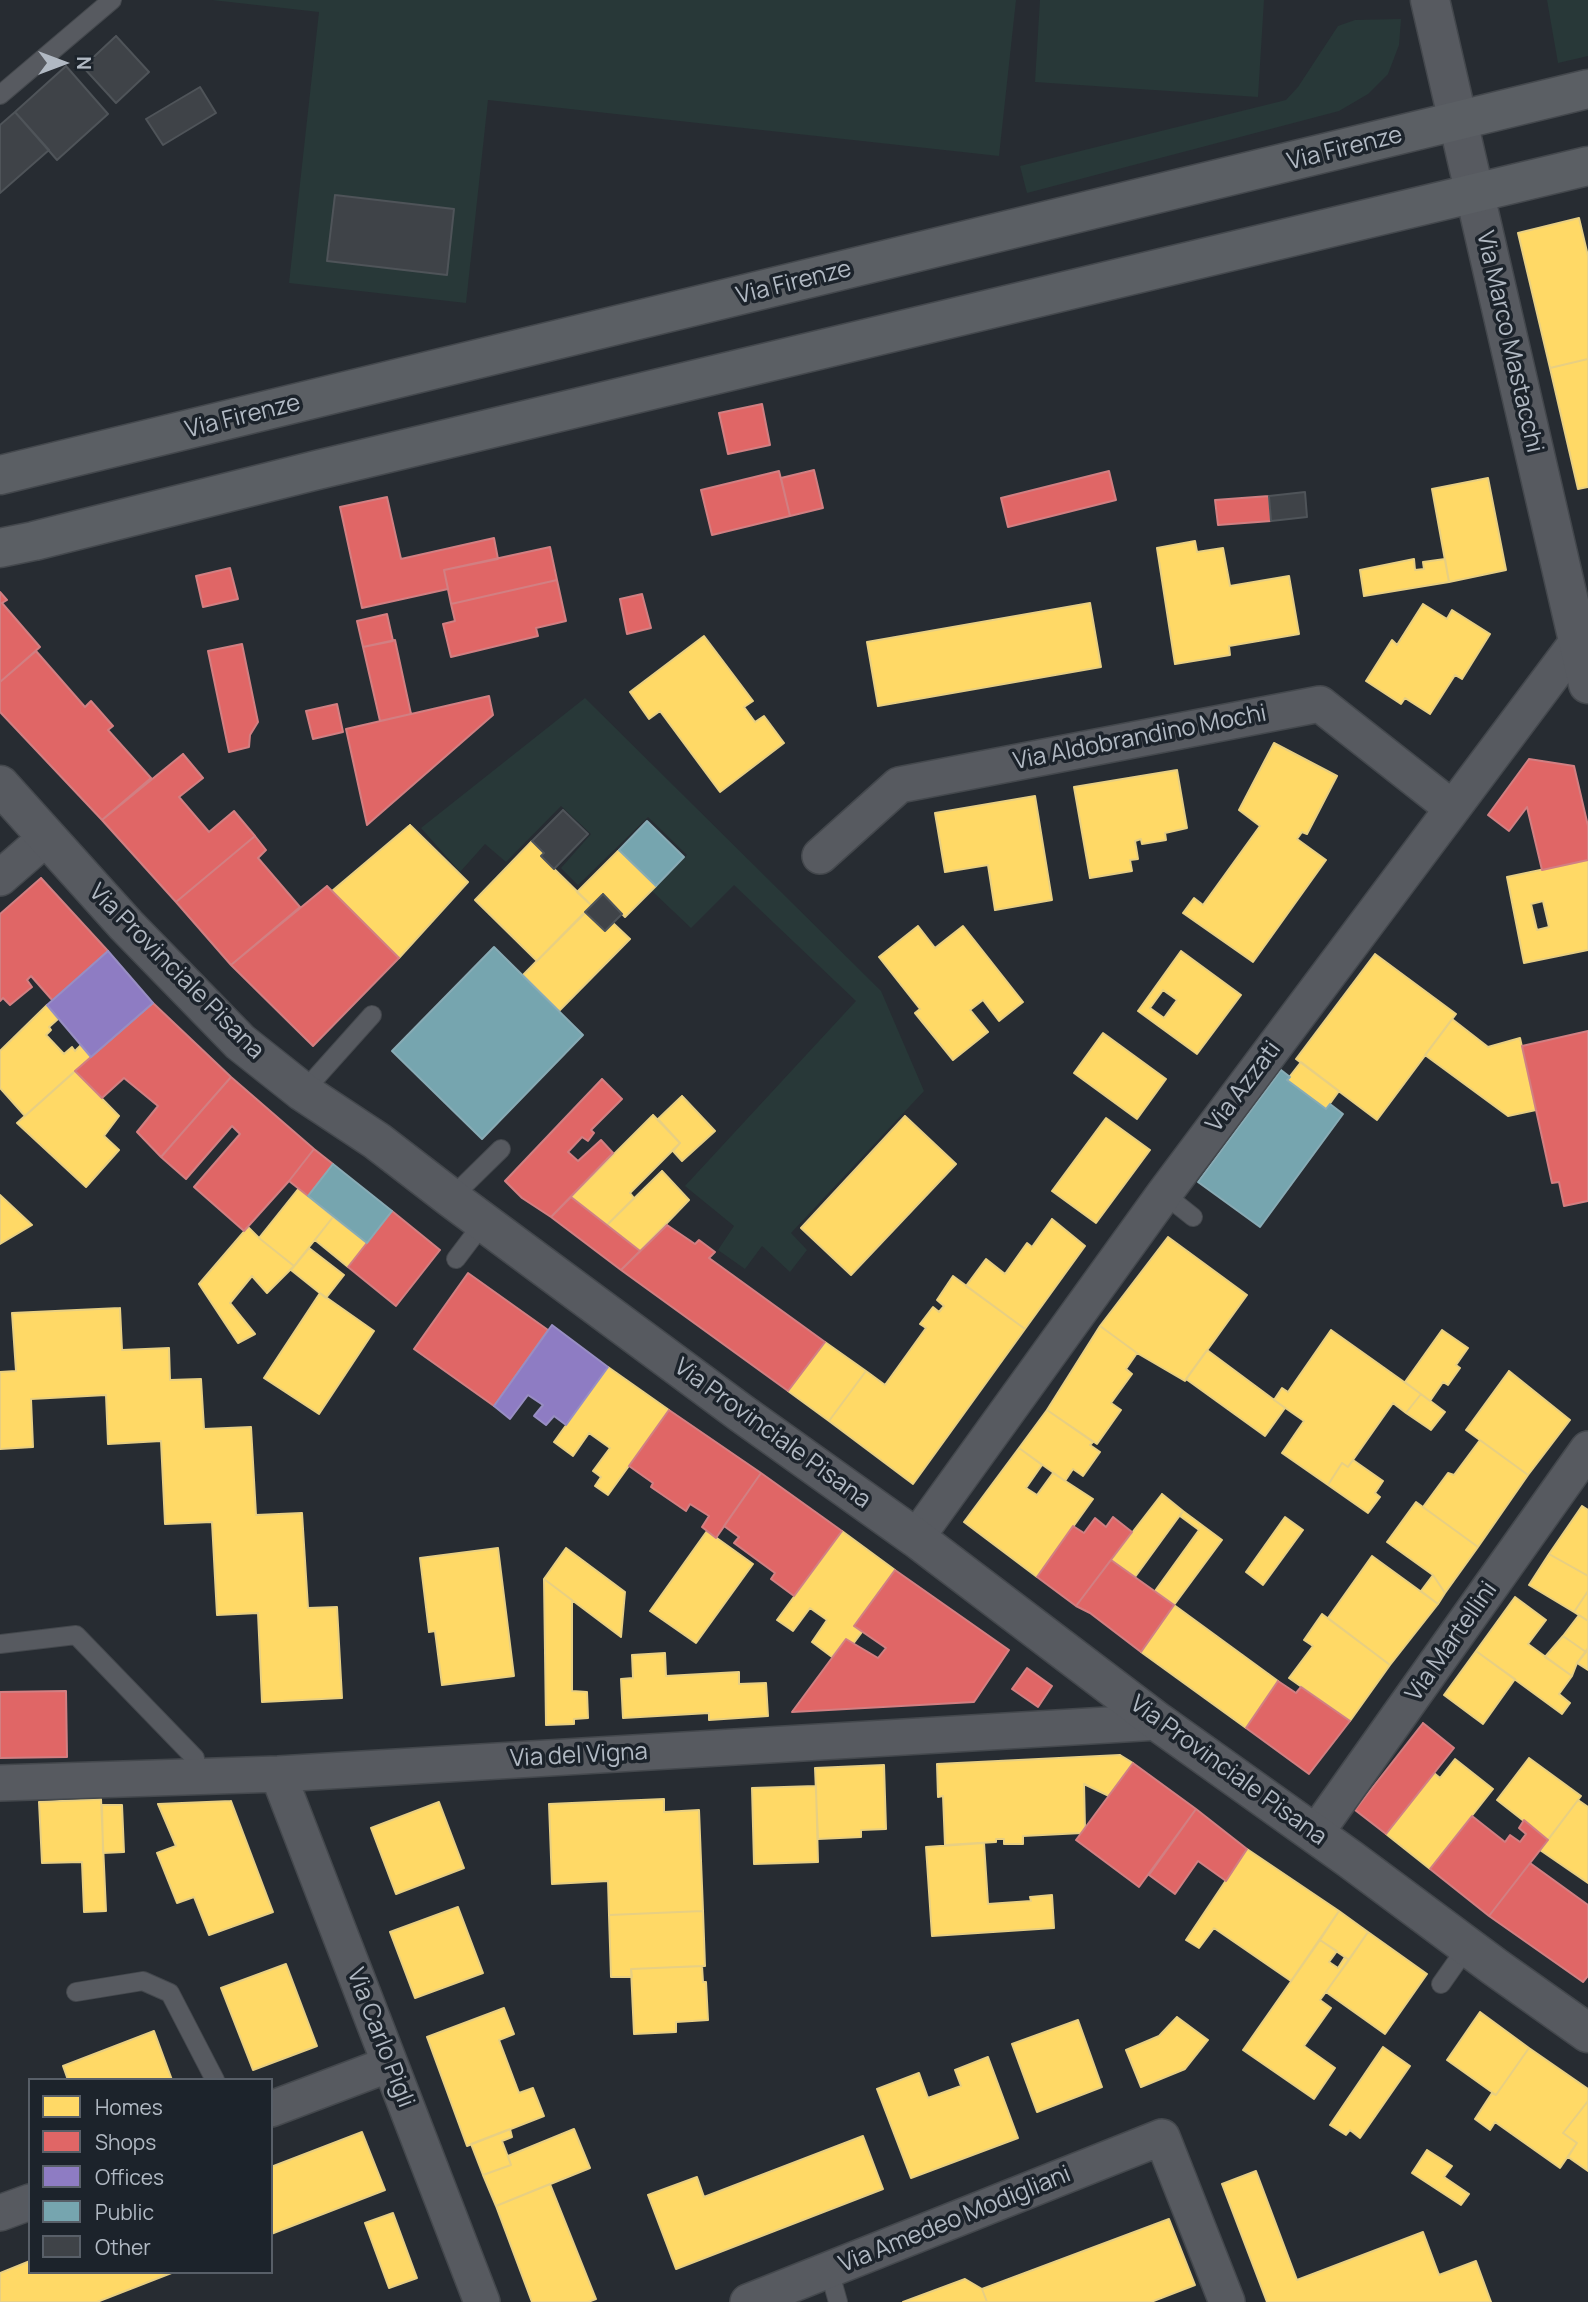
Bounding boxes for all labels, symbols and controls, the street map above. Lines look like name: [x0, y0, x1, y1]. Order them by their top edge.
north arrow: [28, 28, 98, 98]
text: N: [71, 56, 97, 70]
street label: Via Firenze: [1284, 121, 1406, 177]
street label: Via Marco Mastacchi: [1469, 228, 1549, 456]
street label: Via Firenze: [733, 255, 855, 311]
street label: Via Firenze: [182, 389, 304, 445]
street label: Via Aldobrandino Mochi: [1011, 699, 1269, 777]
street label: Via Provinciale Pisana: [82, 878, 270, 1066]
street label: Via Azzati: [1201, 1036, 1287, 1138]
street label: Via Provinciale Pisana: [668, 1353, 876, 1515]
street label: Via Martellini: [1400, 1577, 1504, 1707]
street label: Via Provinciale Pisana: [1124, 1690, 1332, 1852]
street label: Via del Vigna: [509, 1738, 649, 1774]
street label: Via Carlo Pigli: [340, 1964, 420, 2112]
legend: [28, 2078, 273, 2274]
text: Homes: [95, 2093, 163, 2121]
text: Shops: [95, 2128, 156, 2156]
street label: Via Amedeo Modigliani: [835, 2160, 1075, 2280]
text: Offices: [95, 2163, 164, 2191]
text: Public: [95, 2198, 154, 2226]
text: Other: [95, 2233, 151, 2261]

